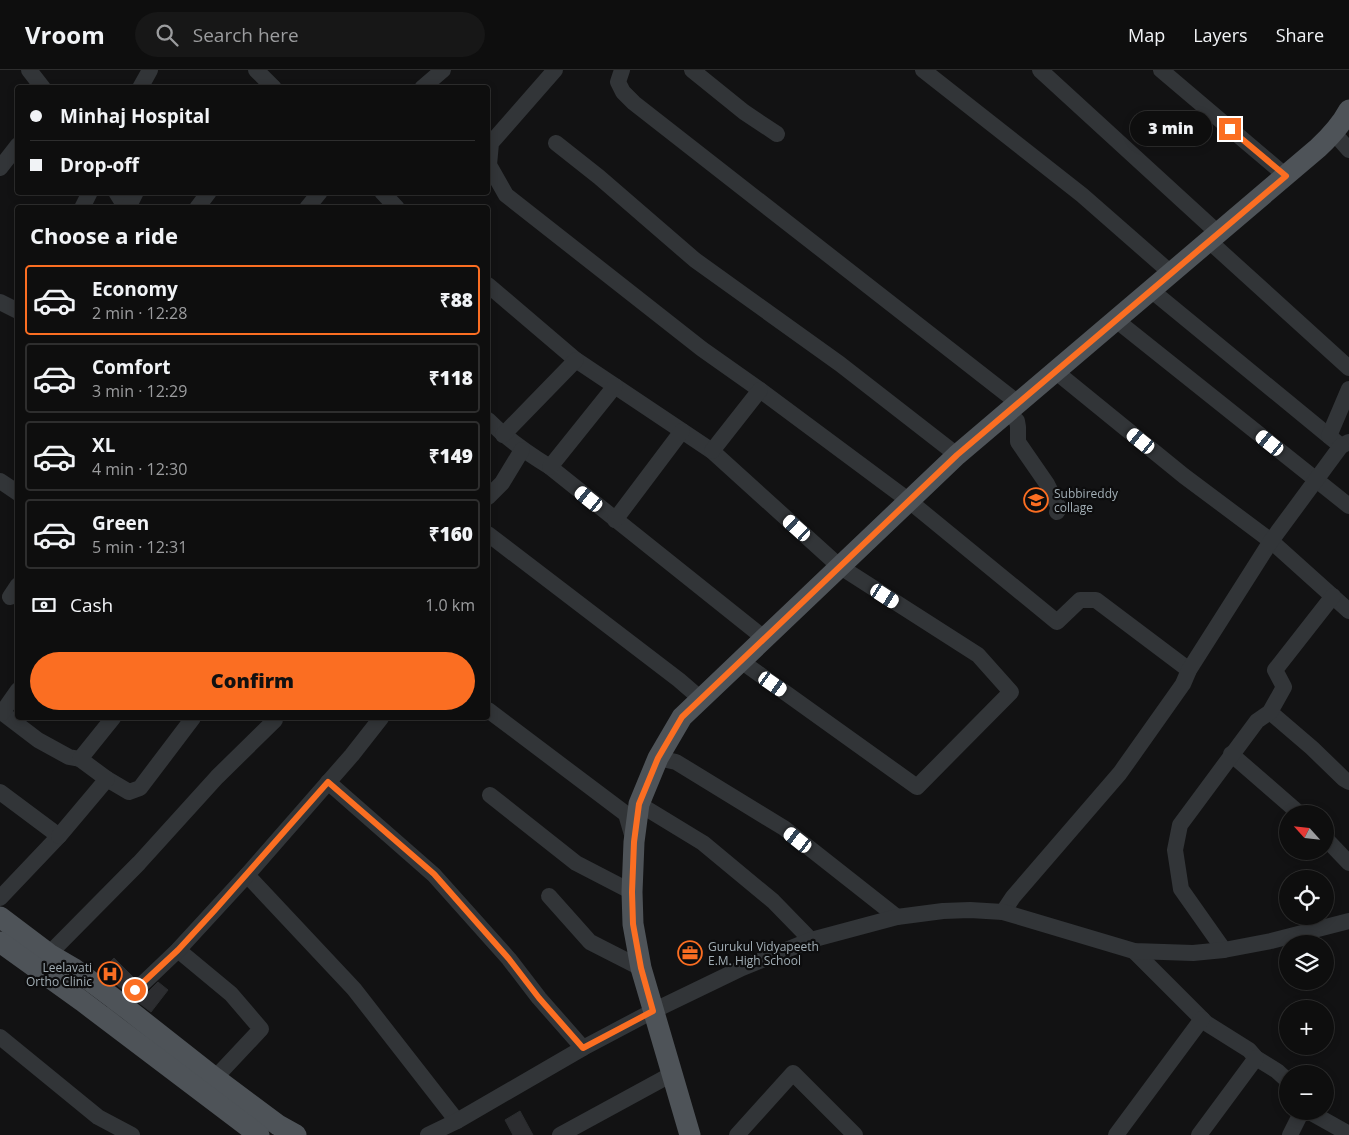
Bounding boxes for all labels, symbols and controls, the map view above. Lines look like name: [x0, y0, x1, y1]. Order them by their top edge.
search box: [135, 12, 485, 57]
text: Vroom: [25, 18, 105, 51]
icon: search: [153, 21, 181, 49]
text: Search here: [193, 22, 299, 48]
text: Map: [1128, 23, 1165, 47]
text: Layers: [1193, 23, 1248, 47]
text: Share: [1276, 23, 1324, 47]
text: Minhaj Hospital: [60, 103, 210, 129]
callout: 3 min: [1130, 112, 1212, 146]
text: 3 min: [1148, 117, 1194, 139]
route end: [1219, 118, 1241, 140]
text: Drop-off: [60, 152, 139, 178]
text: Choose a ride: [30, 220, 178, 250]
text: Economy: [92, 276, 178, 302]
icon: car: [32, 278, 77, 323]
text: ₹88: [440, 287, 473, 313]
text: 2 min · 12:28: [92, 302, 187, 324]
text: Comfort: [92, 354, 171, 380]
icon: car: [32, 356, 77, 401]
text: ₹118: [429, 365, 473, 391]
text: 3 min · 12:29: [92, 380, 187, 402]
car: [1124, 426, 1157, 456]
car: [1253, 428, 1286, 458]
text: XL: [92, 432, 115, 458]
icon: car: [32, 434, 77, 479]
text: ₹149: [429, 443, 473, 469]
text: 4 min · 12:30: [92, 458, 187, 480]
car: [572, 484, 605, 514]
place label: Subbireddy collage: [1054, 485, 1119, 516]
school or university icon: Subbireddy collage: [1023, 487, 1049, 513]
text: Green: [92, 510, 149, 536]
icon: car: [32, 512, 77, 557]
car: [780, 512, 813, 544]
text: ₹160: [429, 521, 473, 547]
text: 5 min · 12:31: [92, 536, 187, 558]
car: [868, 582, 901, 610]
icon: cash: [30, 591, 58, 619]
text: Cash: [70, 592, 113, 618]
text: 1.0 km: [425, 594, 475, 616]
button: Confirm: [30, 652, 475, 710]
car: [756, 669, 789, 699]
north arrow: [1279, 805, 1334, 860]
map controls: [1279, 805, 1334, 1120]
car: [781, 825, 814, 855]
button: locate: [1279, 870, 1334, 925]
button: layers: [1279, 935, 1334, 990]
place label: Gurukul Vidyapeeth E.M. High School: [708, 938, 819, 969]
office icon: Gurukul Vidyapeeth E.M. High School: [677, 940, 703, 966]
place label: Leelavati Ortho Clinic: [26, 959, 92, 990]
hospital icon: Leelavati Ortho Clinic: [97, 961, 123, 987]
route start: [124, 979, 146, 1001]
button: +: [1279, 1000, 1334, 1055]
button: −: [1279, 1065, 1334, 1120]

